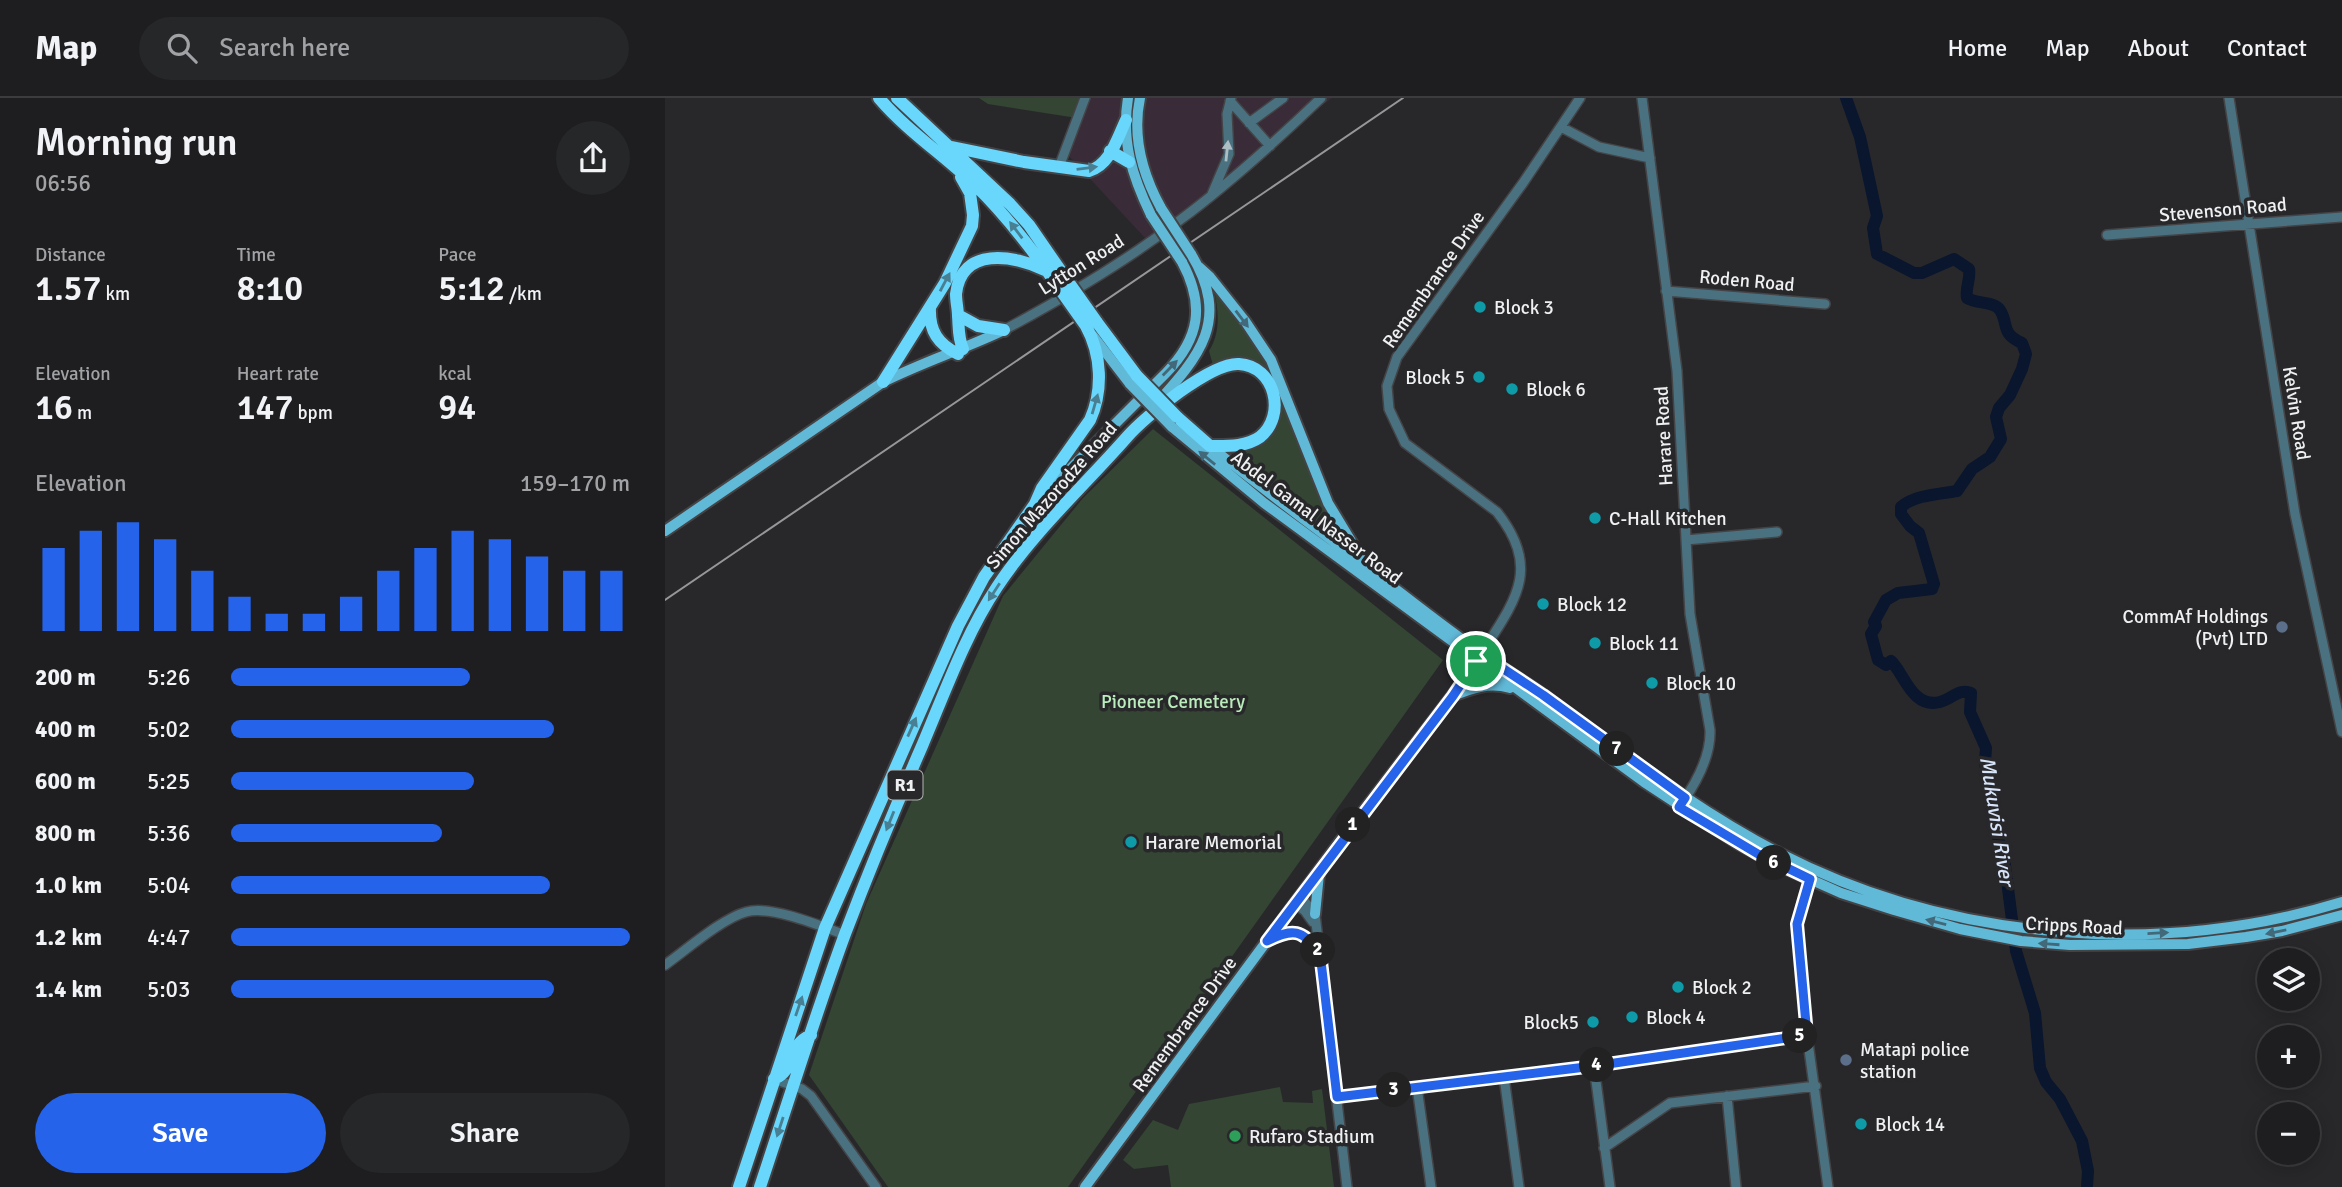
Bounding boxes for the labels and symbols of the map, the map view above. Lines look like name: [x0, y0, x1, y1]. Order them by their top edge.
one-way arrow: [1222, 140, 1233, 162]
one-way arrow: [1077, 163, 1099, 174]
street label: Stevenson Road: [2158, 192, 2288, 228]
street label: Remembrance Drive: [1377, 206, 1490, 353]
one-way arrow: [1009, 221, 1024, 239]
street label: Lytton Road: [1034, 229, 1129, 301]
street label: Roden Road: [1698, 265, 1796, 297]
one-way arrow: [939, 272, 951, 292]
place label: Block 3: [1494, 296, 1554, 320]
marker: Block 3: [1472, 299, 1488, 315]
one-way arrow: [1235, 309, 1250, 327]
one-way arrow: [1161, 360, 1178, 377]
street label: Kelvin Road: [2277, 365, 2315, 462]
place label: Block 5: [1405, 366, 1465, 390]
marker: Block 5: [1471, 369, 1487, 385]
place label: Block 6: [1526, 378, 1586, 402]
marker: Block 6: [1504, 381, 1520, 397]
street label: Harare Road: [1649, 385, 1679, 486]
one-way arrow: [1090, 393, 1101, 415]
street label: Simon Mazorodze Road: [981, 417, 1122, 574]
street label: Abdel Gamal Nasser Road: [1226, 446, 1407, 590]
one-way arrow: [1198, 450, 1216, 465]
place label: C-Hall Kitchen: [1609, 507, 1727, 531]
marker: C-Hall Kitchen: [1587, 510, 1603, 526]
one-way arrow: [987, 583, 1001, 601]
place label: Block 12: [1557, 593, 1627, 617]
marker: Block 12: [1535, 596, 1551, 612]
place label: CommAf Holdings (Pvt) LTD: [2123, 605, 2268, 651]
marker: CommAf Holdings (Pvt) LTD: [2274, 619, 2290, 635]
pin: [1446, 631, 1506, 691]
place label: Block 11: [1609, 632, 1679, 656]
marker: Block 11: [1587, 635, 1603, 651]
place label: Block 10: [1666, 672, 1736, 696]
marker: Block 10: [1644, 675, 1660, 691]
park label: Pioneer Cemetery: [1101, 690, 1245, 714]
one-way arrow: [906, 717, 918, 737]
pin: 7: [1599, 732, 1635, 766]
water label: Mukuvisi River: [1974, 755, 2021, 891]
road number: R1: [887, 770, 923, 800]
pin: 1: [1335, 808, 1371, 842]
one-way arrow: [884, 811, 895, 832]
place label: Harare Memorial: [1145, 831, 1282, 855]
marker: Harare Memorial: [1123, 834, 1139, 850]
pin: 6: [1757, 846, 1791, 880]
street label: Cripps Road: [2025, 911, 2123, 941]
one-way arrow: [1925, 916, 1947, 927]
one-way arrow: [2148, 927, 2170, 938]
one-way arrow: [2265, 927, 2287, 938]
pin: 2: [1301, 932, 1335, 968]
one-way arrow: [2038, 938, 2060, 949]
street label: Remembrance Drive: [1127, 952, 1242, 1097]
place label: Block 2: [1692, 976, 1752, 1000]
marker: Block 2: [1670, 979, 1686, 995]
one-way arrow: [794, 995, 805, 1016]
place label: Block 4: [1646, 1006, 1706, 1030]
marker: Block 4: [1624, 1009, 1640, 1025]
place label: Block5: [1523, 1011, 1579, 1035]
marker: Block5: [1585, 1014, 1601, 1030]
pin: 5: [1783, 1018, 1817, 1054]
place label: Matapi police station: [1860, 1038, 1969, 1084]
pin: 4: [1579, 1048, 1615, 1082]
marker: Matapi police station: [1838, 1052, 1854, 1068]
pin: 3: [1377, 1072, 1411, 1108]
place label: Block 14: [1875, 1113, 1945, 1137]
marker: Block 14: [1853, 1116, 1869, 1132]
one-way arrow: [774, 1117, 784, 1138]
place label: Rufaro Stadium: [1249, 1125, 1375, 1149]
marker: Rufaro Stadium: [1227, 1128, 1243, 1144]

